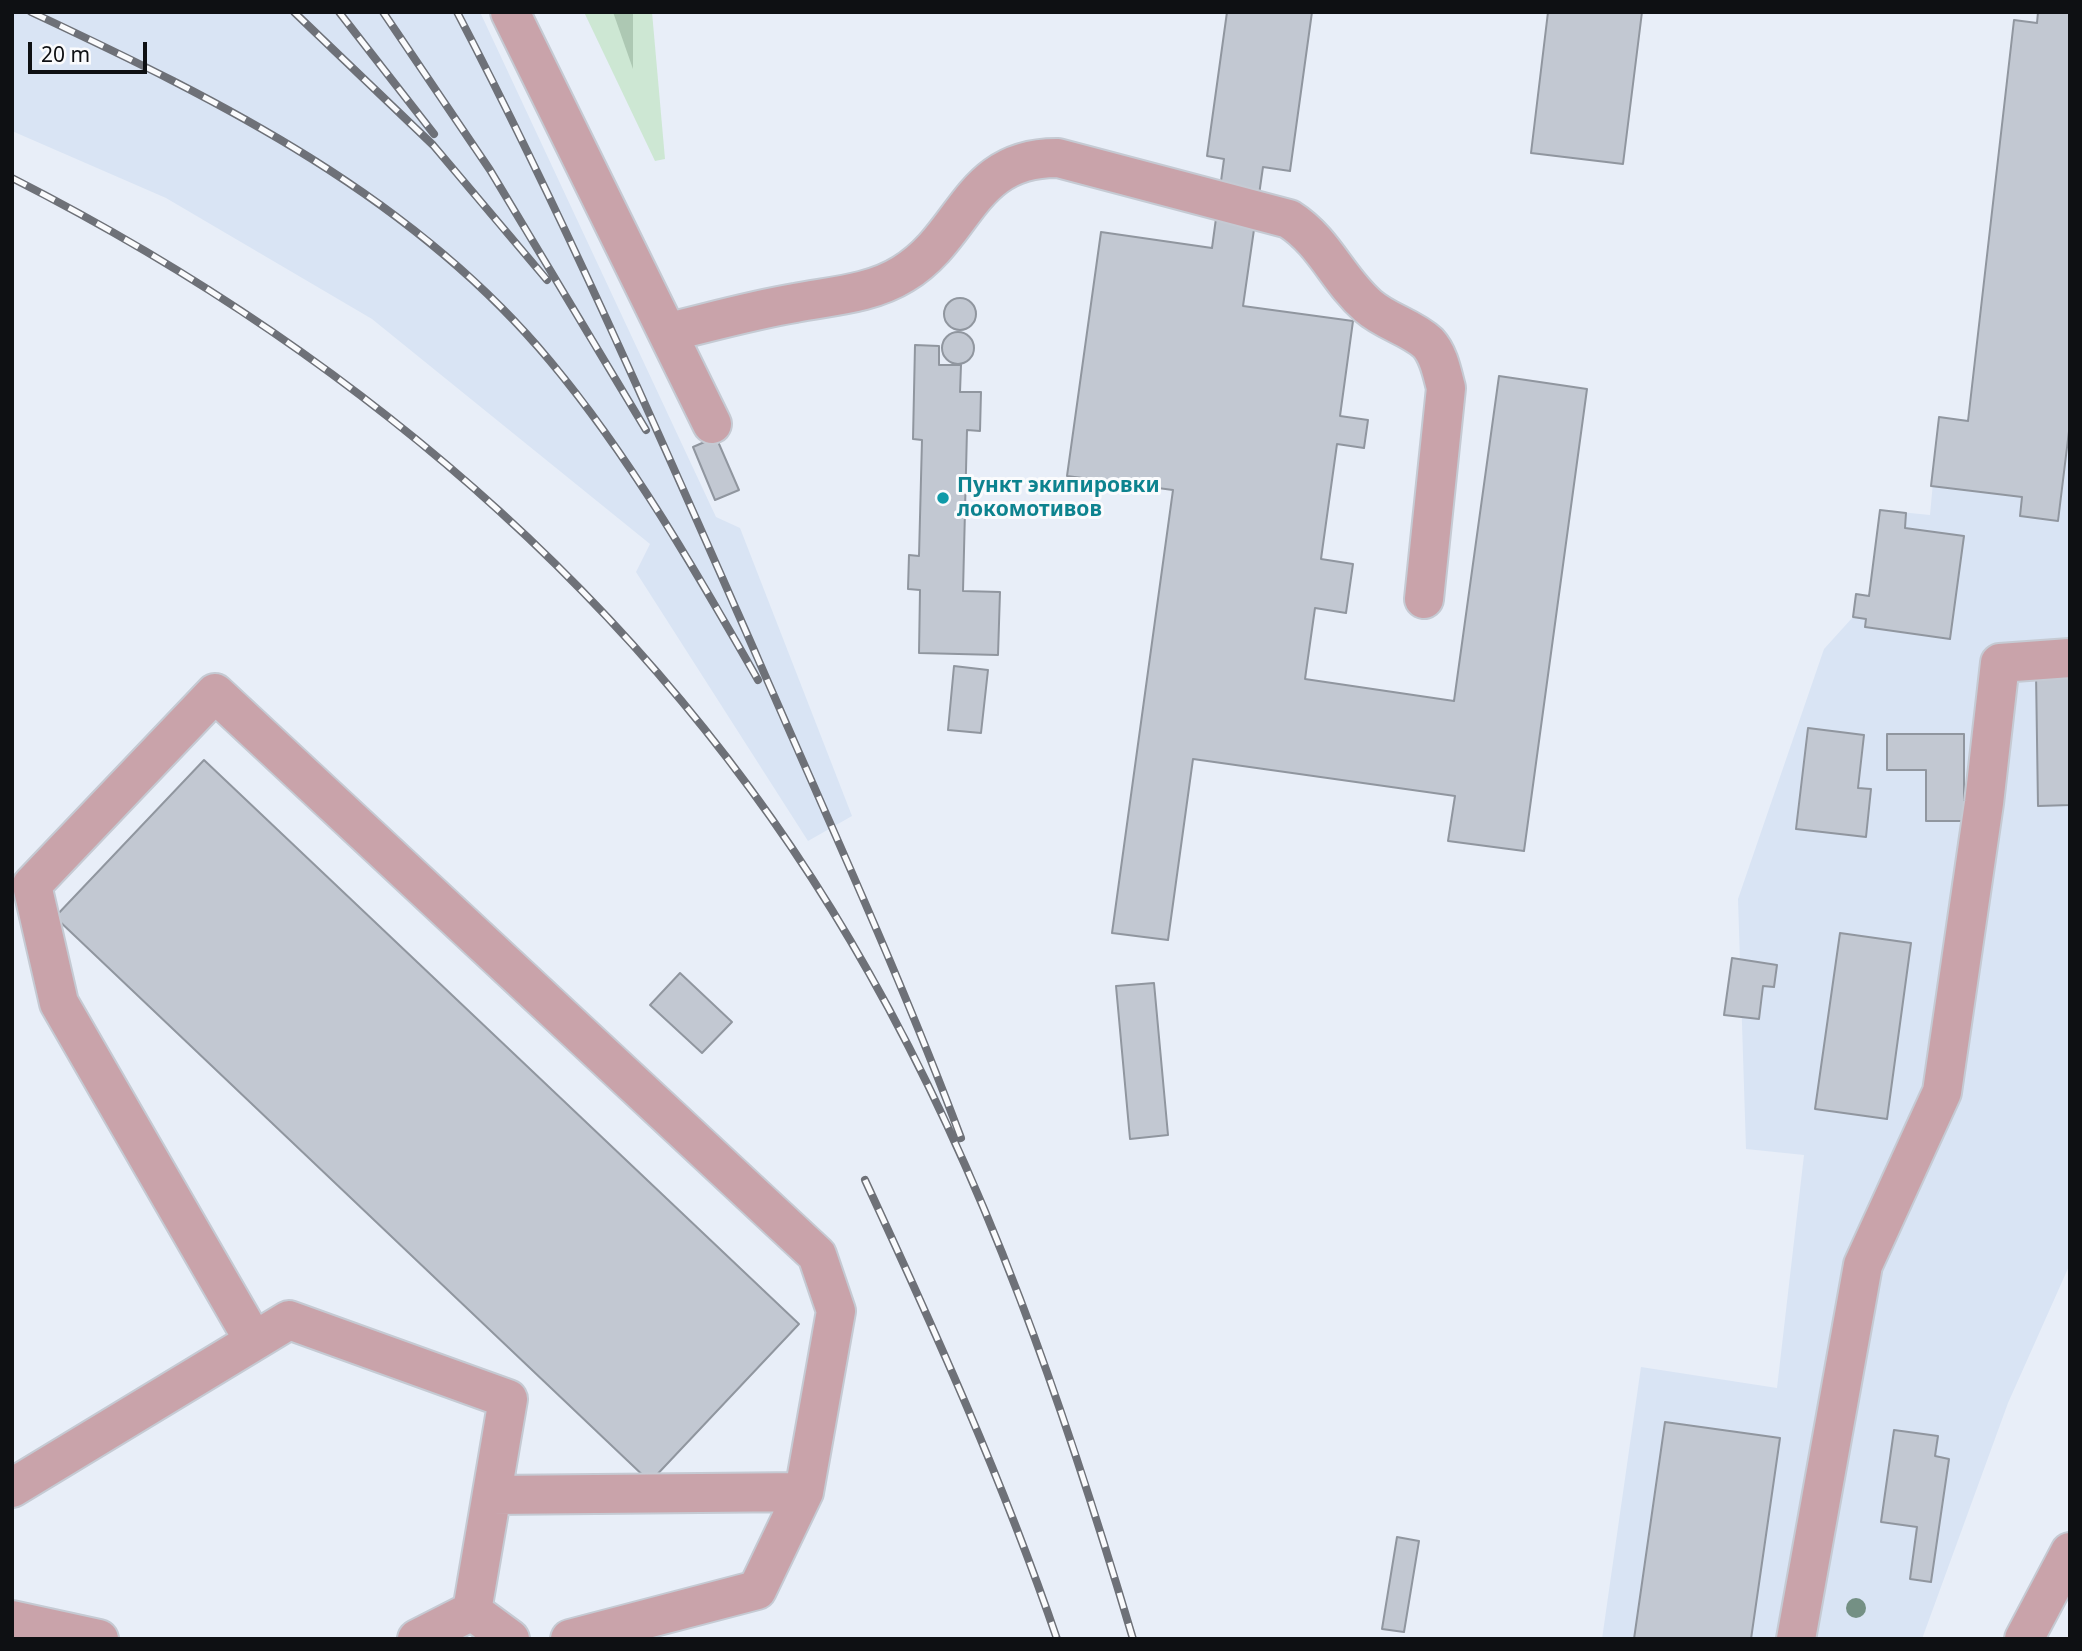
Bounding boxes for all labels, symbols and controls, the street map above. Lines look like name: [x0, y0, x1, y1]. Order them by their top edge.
scale bar: [32, 28, 150, 72]
text: 20 m: [41, 40, 90, 68]
place label: Пункт экипировки локомотивов: [957, 473, 1160, 523]
marker: Пункт экипировки локомотивов: [935, 490, 951, 506]

